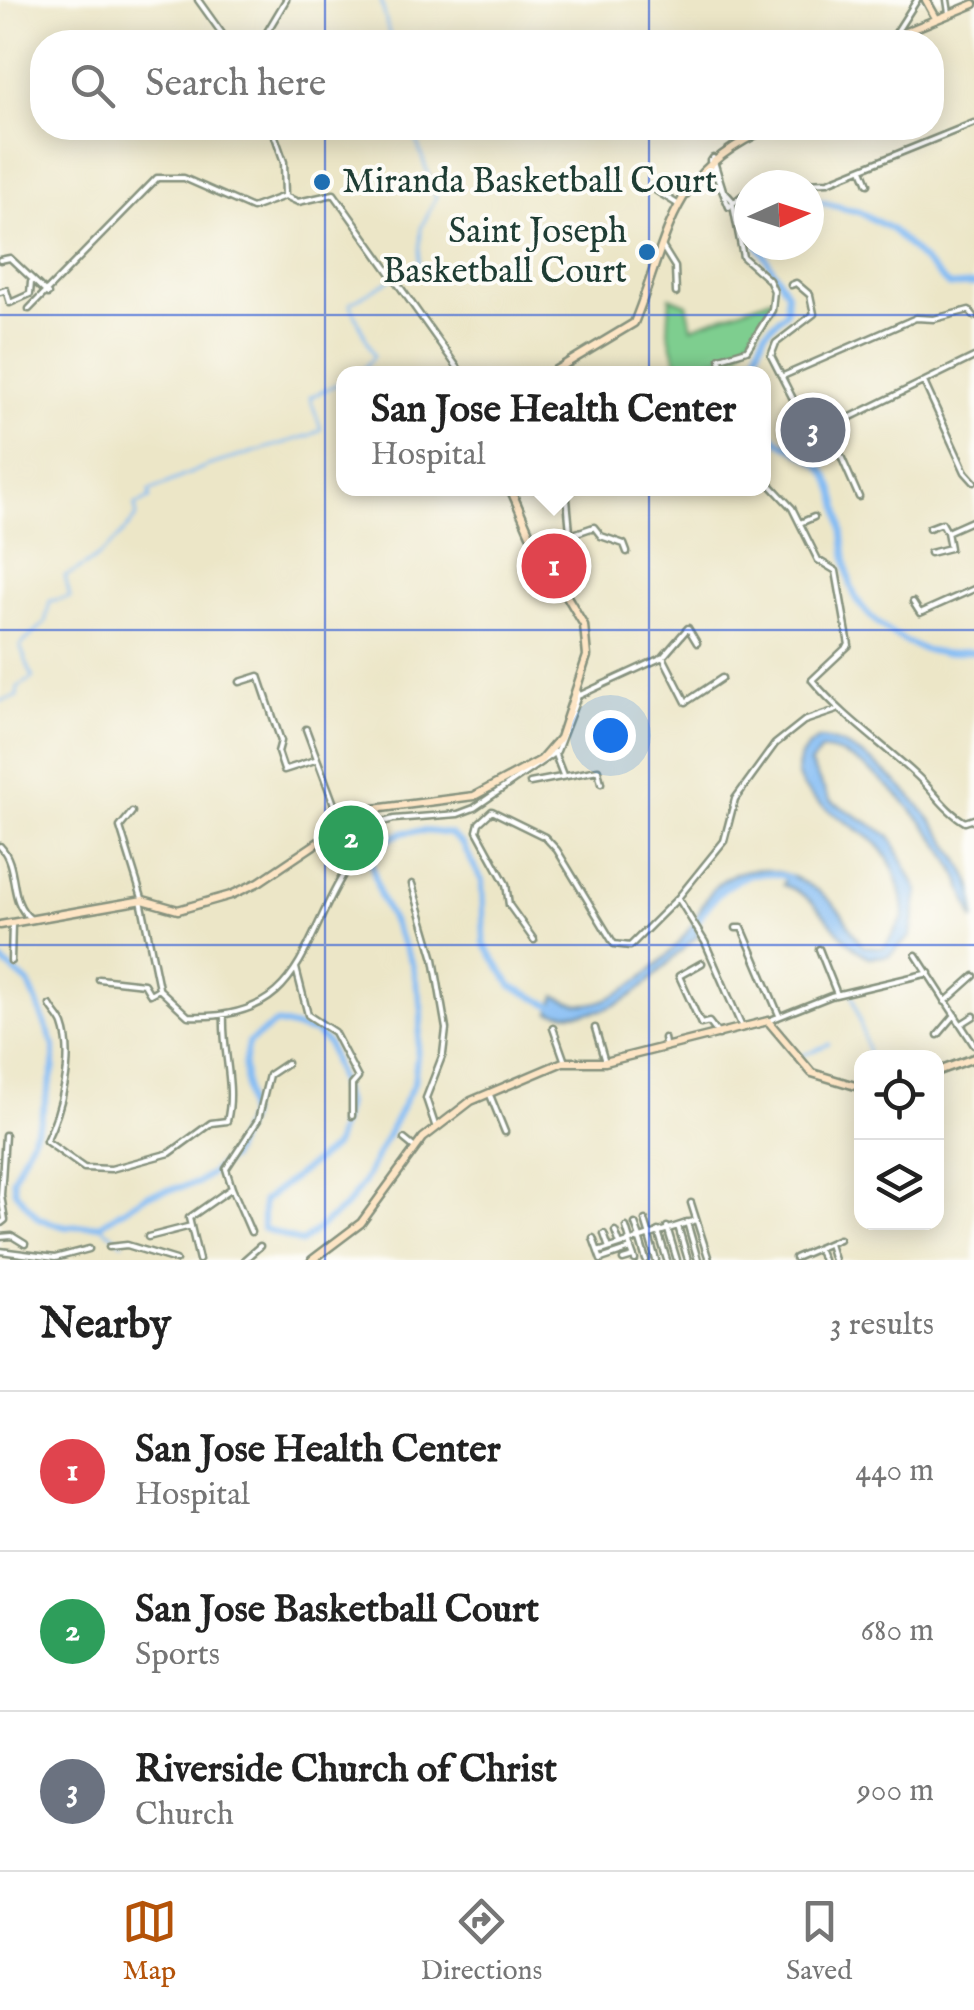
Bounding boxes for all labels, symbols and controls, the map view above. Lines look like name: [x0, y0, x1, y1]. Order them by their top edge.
search box: [30, 30, 944, 140]
icon: search: [65, 58, 120, 113]
text: Search here: [145, 61, 326, 109]
place label: Miranda Basketball Court: [342, 160, 717, 205]
north arrow: [734, 170, 824, 260]
marker: Miranda Basketball Court: [311, 171, 333, 193]
place label: Saint Joseph Basketball Court: [382, 210, 627, 295]
marker: Saint Joseph Basketball Court: [636, 241, 658, 263]
popup: [336, 366, 771, 496]
text: San Jose Health Center: [371, 387, 736, 435]
pin: 3: [780, 392, 846, 468]
text: Hospital: [371, 435, 485, 476]
pin: 1: [522, 528, 586, 604]
your location: [585, 710, 636, 761]
pin: 2: [318, 800, 384, 876]
map controls: [854, 1050, 944, 1230]
button: locate: [854, 1050, 944, 1140]
button: layers: [854, 1140, 944, 1230]
text: Nearby: [40, 1299, 171, 1352]
text: 3 results: [830, 1305, 934, 1346]
text: San Jose Health Center: [135, 1427, 501, 1475]
text: 1: [67, 1451, 78, 1492]
text: 440 m: [855, 1451, 934, 1492]
text: Hospital: [135, 1475, 250, 1516]
text: San Jose Basketball Court: [135, 1587, 539, 1635]
text: 2: [65, 1611, 80, 1652]
text: 680 m: [861, 1611, 934, 1652]
text: Sports: [135, 1635, 220, 1676]
text: Riverside Church of Christ: [135, 1747, 557, 1795]
text: 3: [67, 1771, 78, 1812]
text: 900 m: [857, 1771, 934, 1812]
text: Church: [135, 1795, 234, 1836]
tab: Map: [122, 1894, 177, 1989]
tab: Directions: [420, 1894, 542, 1989]
tab: Saved: [786, 1894, 852, 1989]

